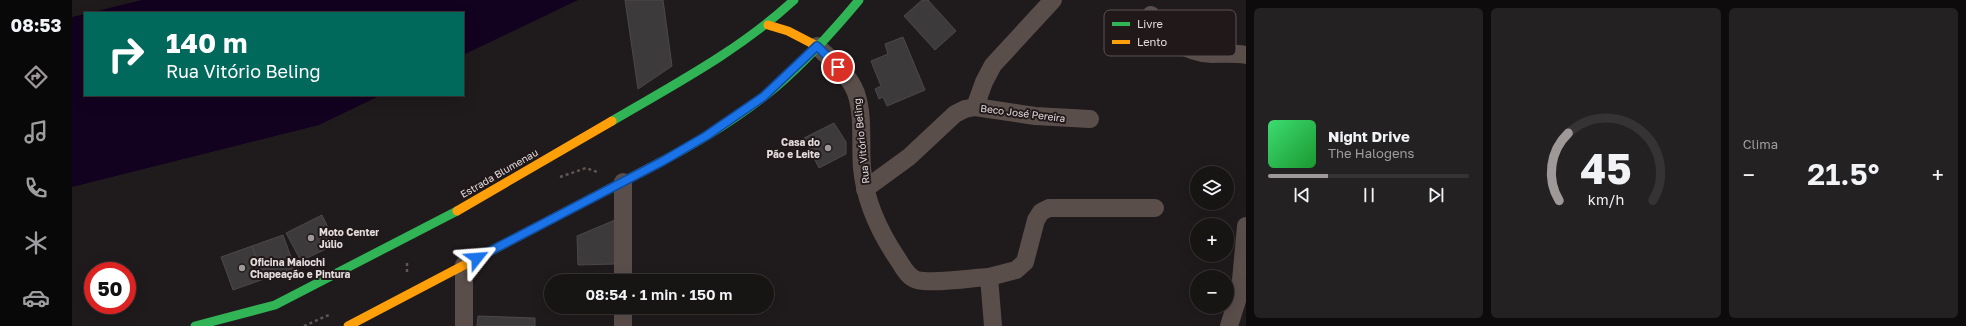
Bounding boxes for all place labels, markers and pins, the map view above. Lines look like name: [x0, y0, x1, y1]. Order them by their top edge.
pin: [821, 50, 855, 84]
place label: Casa do Pão e Leite: [767, 136, 820, 160]
marker: Casa do Pão e Leite: [823, 143, 833, 153]
place label: Moto Center Júlio: [319, 226, 379, 250]
marker: Moto Center Júlio: [306, 233, 316, 243]
place label: Oficina Maiochi Chapeação e Pintura: [250, 256, 350, 280]
marker: Oficina Maiochi Chapeação e Pintura: [237, 263, 247, 273]

